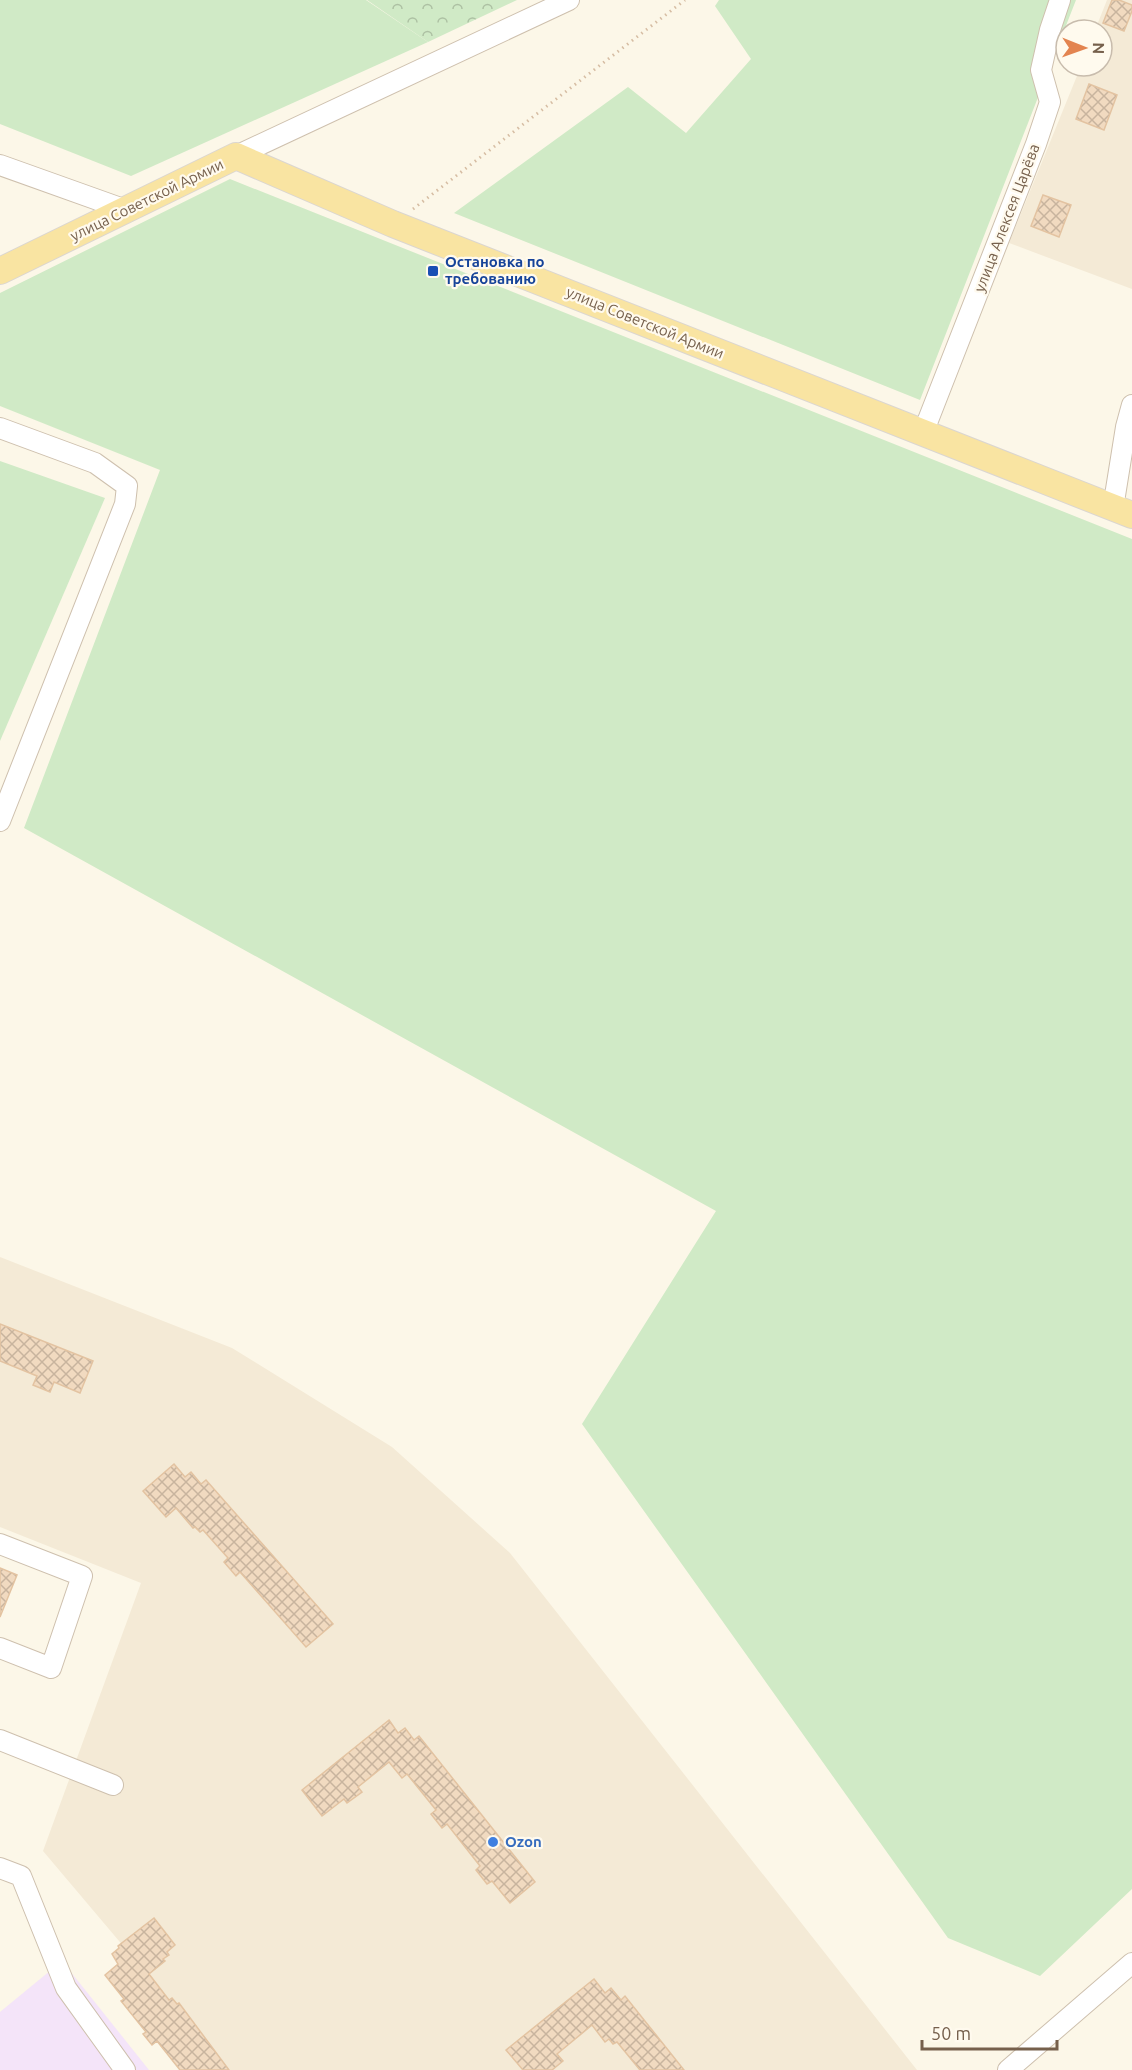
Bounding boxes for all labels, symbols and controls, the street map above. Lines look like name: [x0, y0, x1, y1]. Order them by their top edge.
north arrow: [1054, 18, 1114, 78]
text: N: [1090, 42, 1108, 54]
street label: улица Алексея Царёва: [970, 141, 1043, 294]
street label: улица Советской Армии: [67, 155, 226, 244]
place label: Остановка по требованию: [445, 253, 545, 287]
marker: Остановка по требованию: [426, 264, 440, 278]
street label: улица Советской Армии: [564, 283, 726, 362]
place label: Ozon: [505, 1833, 542, 1850]
marker: Ozon: [486, 1835, 500, 1849]
scale bar: [922, 2013, 1057, 2051]
text: 50 m: [931, 2023, 971, 2043]

